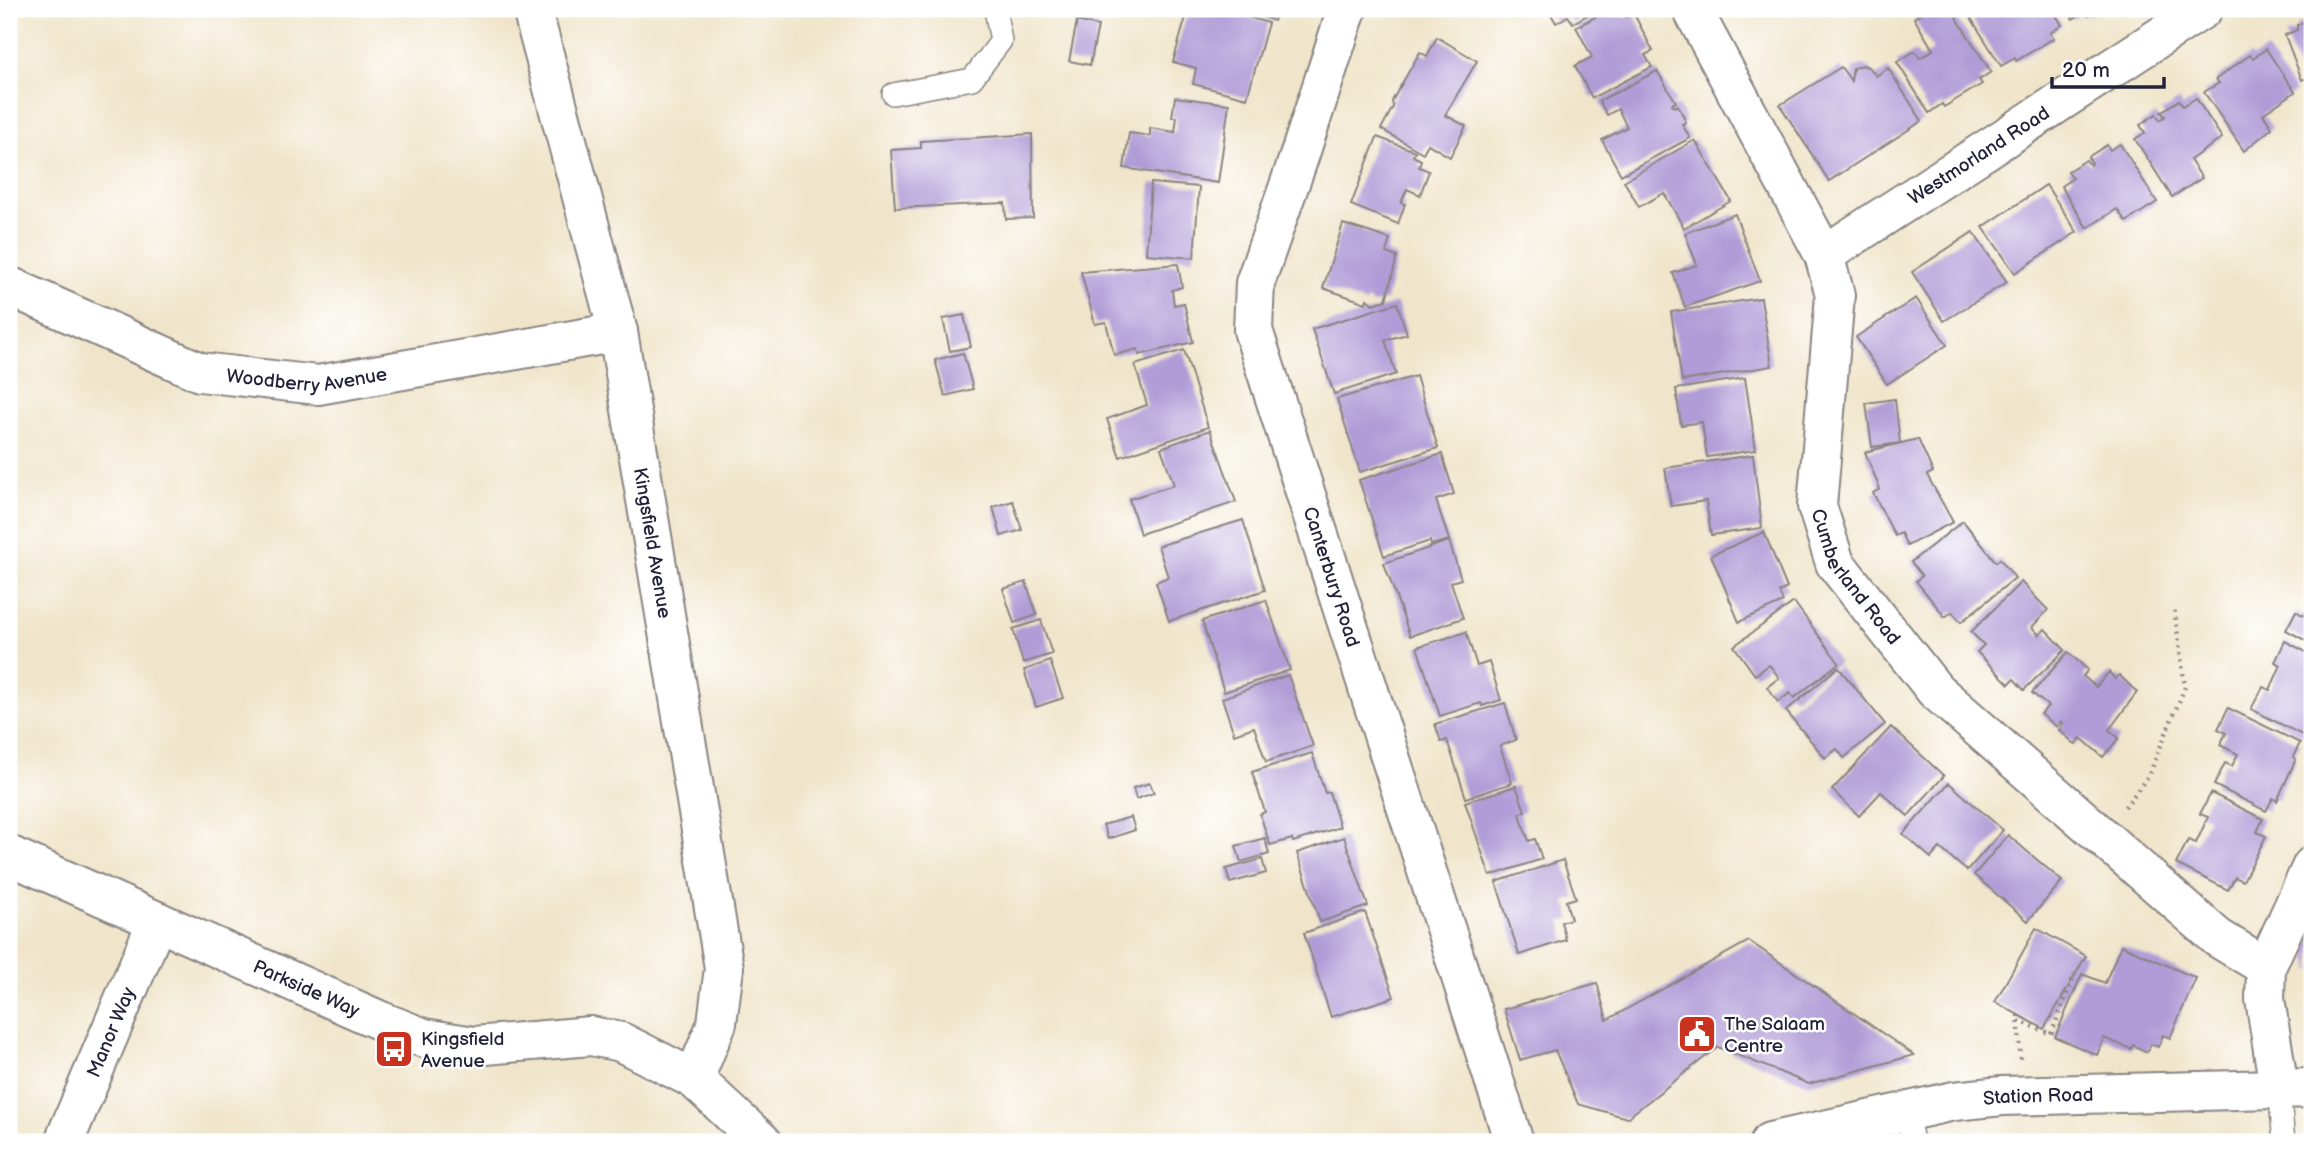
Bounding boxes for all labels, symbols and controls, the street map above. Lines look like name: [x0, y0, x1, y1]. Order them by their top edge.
scale bar: [2052, 46, 2164, 90]
text: 20 m: [2062, 58, 2110, 83]
street label: Westmorland Road: [1904, 102, 2054, 210]
street label: Woodberry Avenue: [225, 363, 389, 398]
street label: Kingsfield Avenue: [628, 466, 676, 620]
street label: Canterbury Road: [1298, 504, 1364, 650]
street label: Cumberland Road: [1806, 506, 1905, 650]
street label: Parkside Way: [249, 955, 363, 1023]
street label: Manor Way: [82, 984, 141, 1081]
public building icon: The Salaam Centre: [1676, 1013, 1718, 1055]
place label: The Salaam Centre: [1724, 1013, 1825, 1058]
bus stop icon: Kingsfield Avenue: [373, 1028, 415, 1070]
place label: Kingsfield Avenue: [421, 1028, 504, 1073]
street label: Station Road: [1982, 1084, 2094, 1111]

